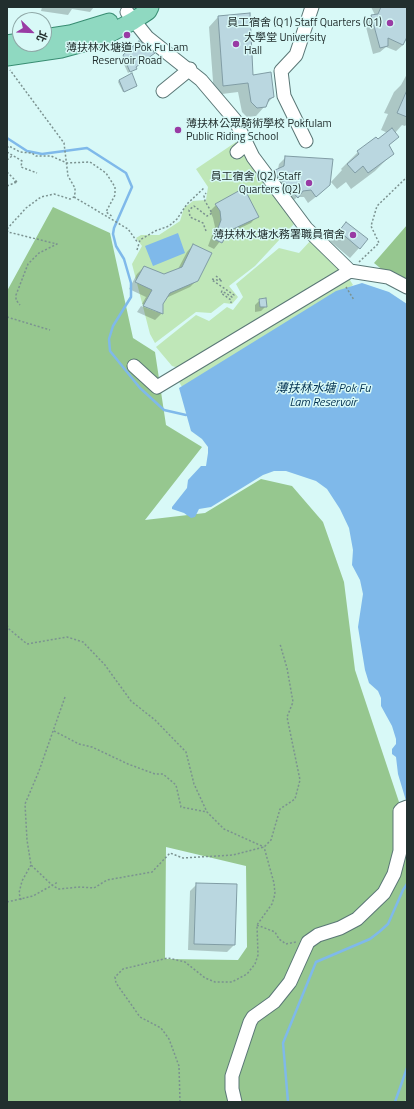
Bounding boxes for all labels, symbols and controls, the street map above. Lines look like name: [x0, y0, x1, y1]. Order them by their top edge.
north arrow: [12, 12, 52, 52]
place label: 員工宿舍 (Q1) Staff Quarters (Q1): [227, 16, 382, 30]
marker: 員工宿舍 (Q1) Staff Quarters (Q1): [385, 18, 395, 28]
text: 北: [33, 28, 52, 44]
marker: 薄扶林水塘道 Pok Fu Lam Reservoir Road: [122, 30, 132, 40]
place label: 大學堂 University Hall: [244, 31, 326, 57]
marker: 大學堂 University Hall: [231, 39, 241, 49]
place label: 薄扶林水塘道 Pok Fu Lam Reservoir Road: [66, 41, 188, 67]
place label: 薄扶林公眾騎術學校 Pokfulam Public Riding School: [186, 117, 332, 143]
marker: 薄扶林公眾騎術學校 Pokfulam Public Riding School: [173, 125, 183, 135]
place label: 員工宿舍 (Q2) Staff Quarters (Q2): [211, 170, 301, 196]
marker: 員工宿舍 (Q2) Staff Quarters (Q2): [304, 178, 314, 188]
place label: 薄扶林水塘水務署職員宿舍: [213, 228, 345, 242]
marker: 薄扶林水塘水務署職員宿舍: [348, 230, 358, 240]
water label: 薄扶林水塘 Pok Fu Lam Reservoir: [276, 382, 370, 410]

